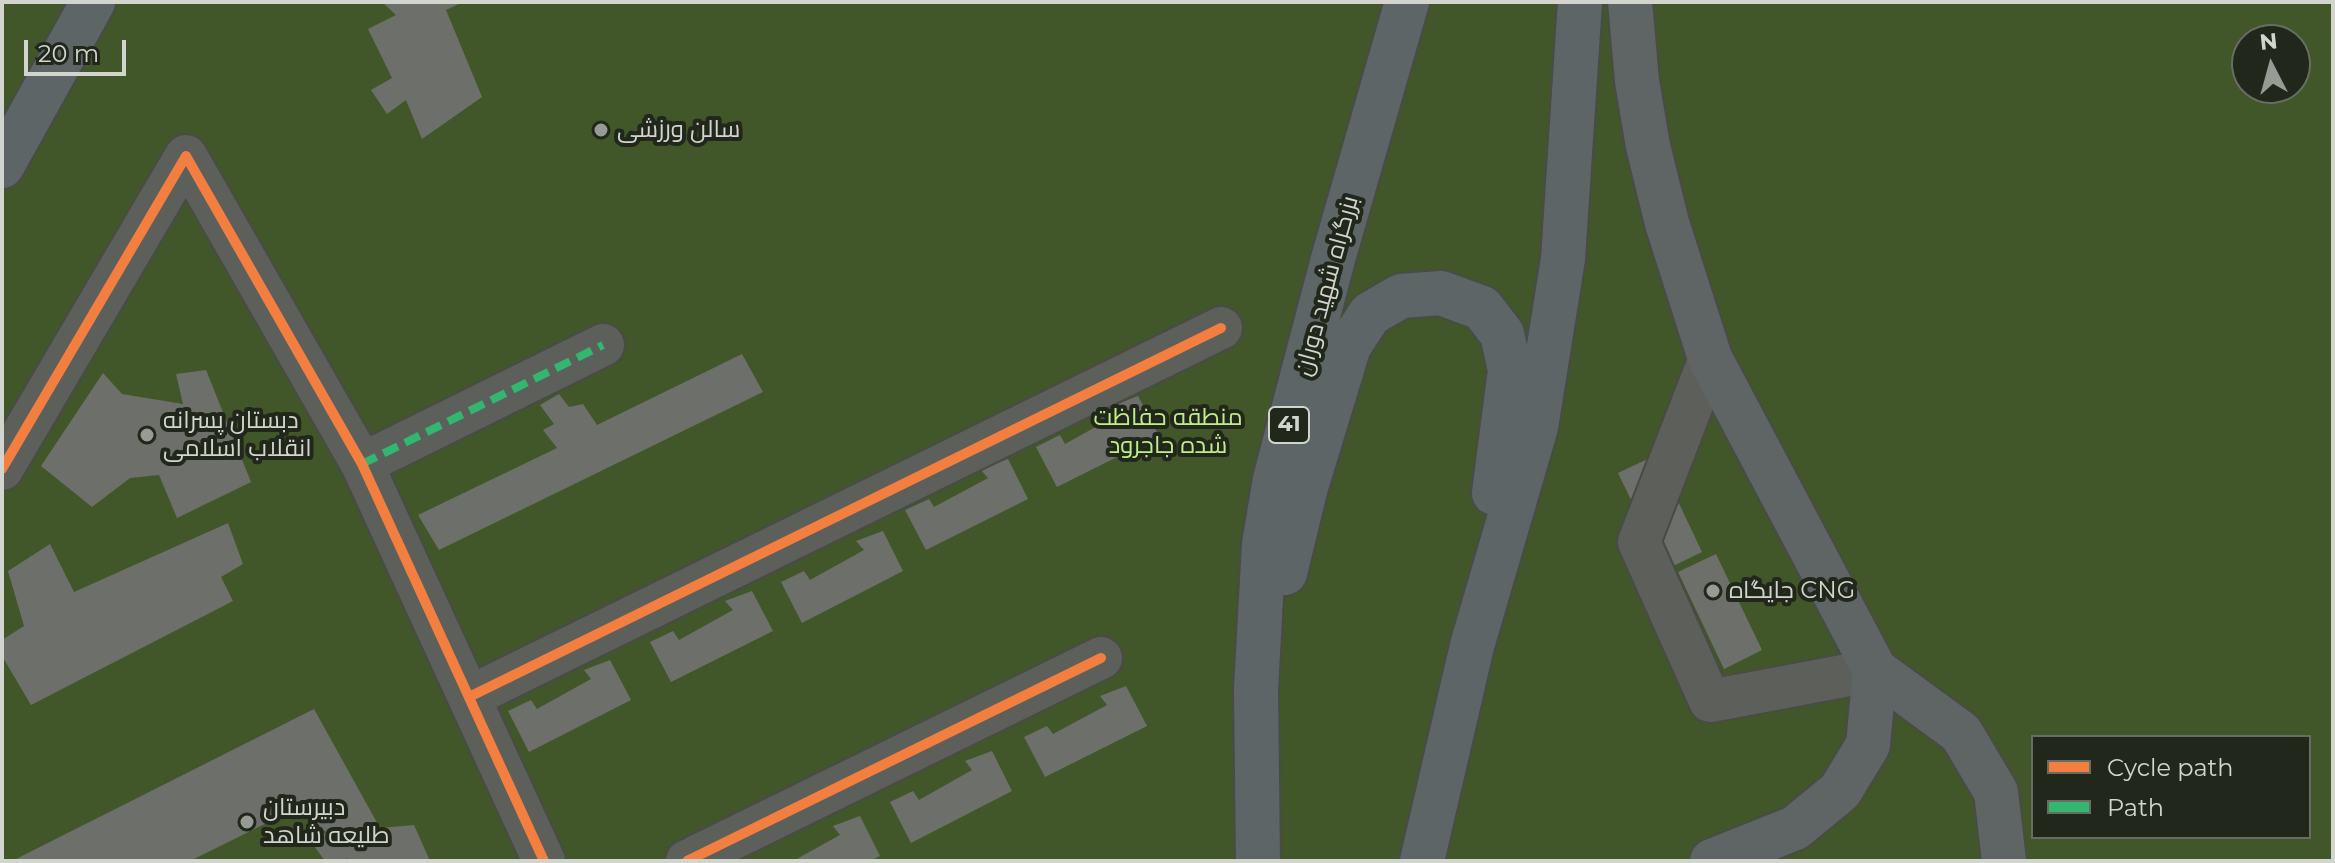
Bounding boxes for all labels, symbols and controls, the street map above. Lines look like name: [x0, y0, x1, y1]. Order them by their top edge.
scale bar: [28, 24, 130, 74]
north arrow: [2231, 24, 2311, 104]
text: N: [2258, 27, 2279, 56]
text: 20 m: [38, 39, 99, 68]
place label: سالن ورزشی: [617, 116, 740, 144]
marker: سالن ورزشی: [592, 121, 610, 139]
street label: بزرگراه شهید دوران: [1289, 193, 1365, 379]
park label: منطقه حفاظت شده جاجرود: [1093, 404, 1243, 460]
place label: دبستان پسرانه انقلاب اسلامی: [163, 407, 312, 463]
road number: 41: [1269, 407, 1309, 443]
marker: دبستان پسرانه انقلاب اسلامی: [138, 426, 156, 444]
place label: جایگاه CNG: [1729, 577, 1855, 605]
marker: جایگاه CNG: [1704, 582, 1722, 600]
legend: [2031, 735, 2311, 839]
text: Cycle path: [2107, 753, 2234, 782]
text: Path: [2107, 793, 2164, 822]
place label: دبیرستان طلیعه شاهد: [263, 794, 390, 850]
marker: دبیرستان طلیعه شاهد: [238, 813, 256, 831]

